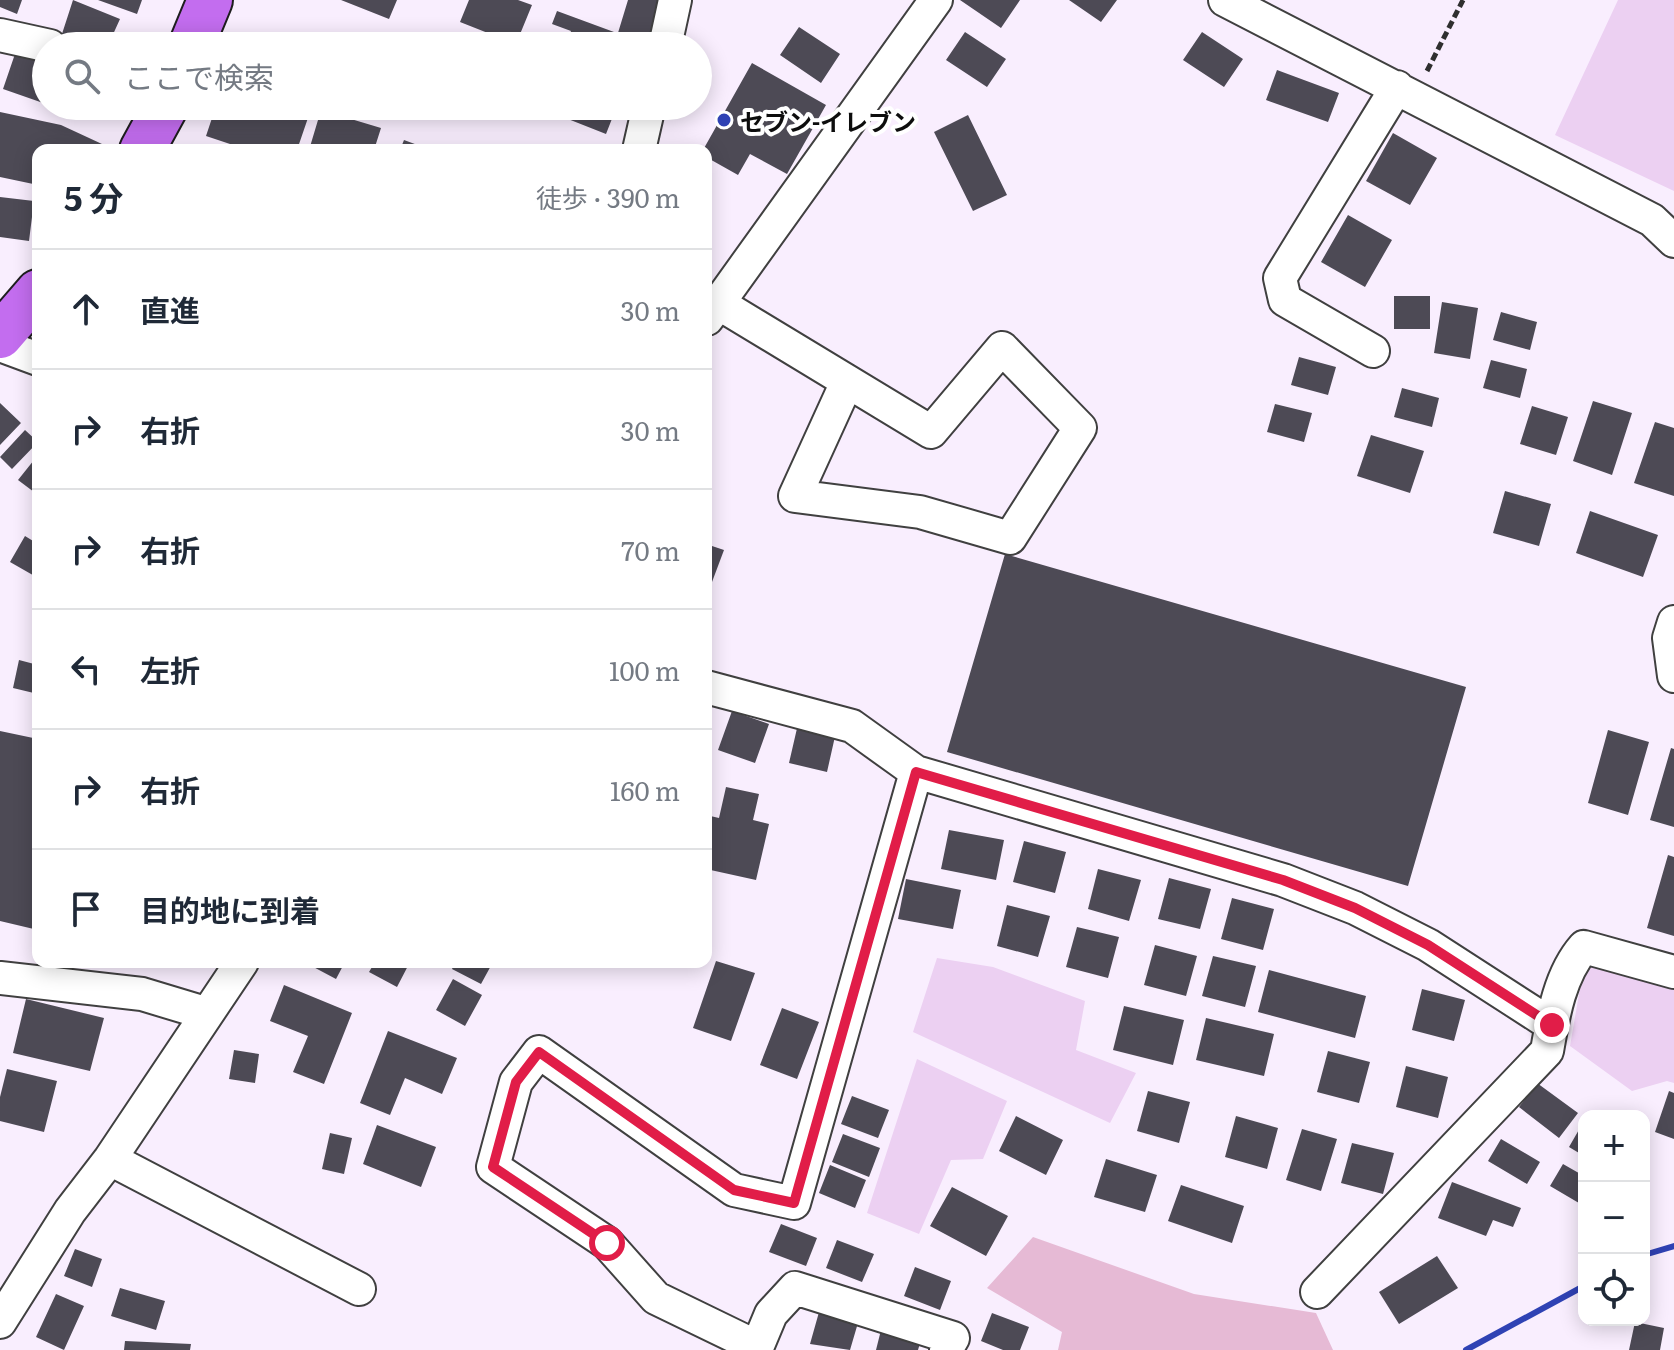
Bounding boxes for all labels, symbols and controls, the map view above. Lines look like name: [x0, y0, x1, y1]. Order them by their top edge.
search box: [32, 32, 712, 120]
icon: search: [60, 54, 104, 98]
text: ここで検索: [124, 54, 274, 98]
place label: セブン-イレブン: [740, 103, 916, 138]
marker: セブン-イレブン: [715, 111, 733, 129]
text: 5 分: [64, 171, 123, 221]
text: 徒歩 · 390 m: [536, 177, 680, 216]
icon: ahead: [64, 287, 108, 331]
text: 直進: [140, 287, 200, 331]
text: 30 m: [620, 290, 680, 329]
icon: right: [64, 407, 108, 451]
text: 右折: [140, 407, 200, 451]
text: 30 m: [620, 410, 680, 449]
icon: right: [64, 527, 108, 571]
text: 右折: [140, 527, 200, 571]
text: 70 m: [621, 530, 680, 569]
icon: left: [64, 647, 108, 691]
text: 左折: [140, 647, 200, 691]
text: 100 m: [609, 650, 680, 689]
icon: right: [64, 767, 108, 811]
text: 右折: [140, 767, 200, 811]
text: 160 m: [610, 770, 680, 809]
icon: arrive: [64, 887, 108, 931]
text: 目的地に到着: [140, 887, 320, 931]
route end: [1534, 1007, 1570, 1043]
map controls: [1578, 1110, 1650, 1326]
button: +: [1578, 1110, 1650, 1182]
button: −: [1578, 1182, 1650, 1254]
route start: [589, 1225, 625, 1261]
button: locate: [1578, 1254, 1650, 1326]

